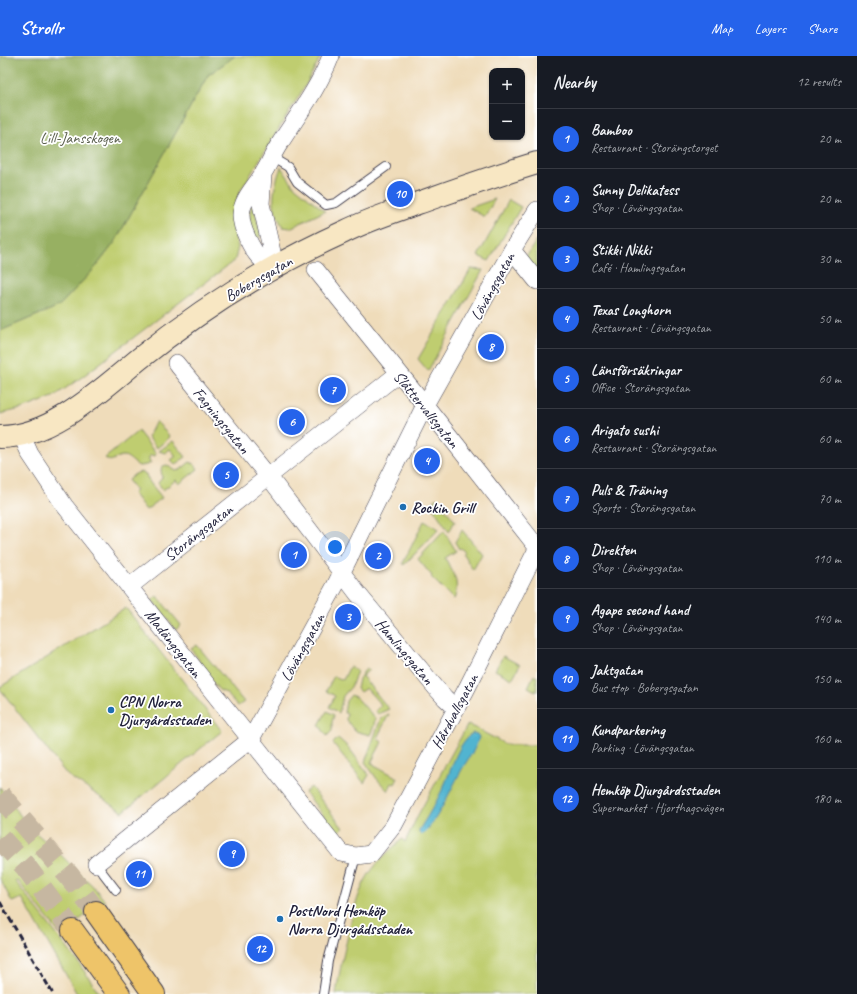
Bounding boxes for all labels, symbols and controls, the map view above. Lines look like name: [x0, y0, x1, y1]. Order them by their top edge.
text: Strollr: [20, 16, 63, 40]
text: Map: [711, 20, 733, 37]
text: Layers: [755, 20, 786, 37]
text: Share: [808, 20, 837, 37]
map controls: [489, 68, 525, 140]
button: +: [489, 68, 525, 104]
text: Nearby: [553, 72, 596, 93]
text: 12 results: [797, 74, 841, 90]
button: −: [489, 104, 525, 140]
text: Bamboo: [591, 121, 632, 140]
park label: Lill-Jansskogen: [40, 128, 121, 148]
text: 1: [563, 131, 569, 147]
text: 20 m: [819, 131, 841, 147]
text: Restaurant · Storängstorget: [591, 140, 718, 156]
pin: 10: [387, 179, 413, 209]
text: Sunny Delikatess: [591, 181, 678, 200]
text: 2: [563, 191, 569, 207]
text: 20 m: [819, 191, 841, 207]
text: Shop · Lövängsgatan: [591, 200, 683, 216]
text: Stikki Nikki: [591, 241, 651, 260]
street label: Lövängsgatan: [466, 248, 520, 324]
street label: Bobergsgatan: [221, 251, 297, 306]
text: 3: [563, 251, 569, 267]
text: 30 m: [819, 251, 841, 267]
text: Café · Hamlingsgatan: [591, 260, 685, 276]
text: Texas Longhorn: [591, 301, 671, 320]
text: 4: [563, 311, 569, 327]
text: 50 m: [819, 311, 841, 327]
text: Restaurant · Lövängsgatan: [591, 320, 711, 336]
pin: 8: [478, 332, 504, 362]
text: Länsförsäkringar: [591, 361, 681, 380]
street label: Slåttervallsgatan: [389, 367, 464, 453]
text: 5: [563, 371, 569, 387]
text: 60 m: [819, 371, 841, 387]
pin: 7: [320, 375, 346, 405]
text: Office · Storängsgatan: [591, 380, 690, 396]
street label: Fagningsgatan: [188, 383, 255, 459]
pin: 6: [279, 407, 305, 437]
text: Arigato sushi: [591, 421, 659, 440]
text: 6: [563, 431, 569, 447]
text: 60 m: [819, 431, 841, 447]
text: Restaurant · Storängsgatan: [591, 440, 716, 456]
pin: 4: [414, 446, 440, 476]
pin: 5: [213, 460, 239, 490]
text: Puls & Träning: [591, 481, 667, 500]
text: 7: [563, 491, 569, 507]
text: 70 m: [819, 491, 841, 507]
place label: Rockin Grill: [411, 498, 477, 518]
street label: Storängsgatan: [160, 499, 238, 566]
text: Sports · Storängsgatan: [591, 500, 695, 516]
marker: Rockin Grill: [398, 502, 408, 512]
your location: [325, 537, 345, 557]
pin: 1: [281, 540, 307, 570]
pin: 2: [365, 541, 391, 571]
text: Direkten: [591, 541, 636, 560]
text: 8: [563, 551, 569, 567]
text: 110 m: [813, 551, 841, 567]
text: Shop · Lövängsgatan: [591, 560, 683, 576]
text: Agape second hand: [591, 601, 689, 620]
pin: 3: [335, 602, 361, 632]
street label: Madängsgatan: [140, 605, 207, 683]
street label: Lövängsgatan: [276, 609, 330, 685]
text: 9: [563, 611, 569, 627]
text: 140 m: [813, 611, 841, 627]
street label: Hamlingsgatan: [371, 614, 438, 690]
text: Shop · Lövängsgatan: [591, 620, 683, 636]
text: Jaktgatan: [591, 661, 643, 680]
street label: Hårdvallsgatan: [427, 670, 483, 753]
text: 10: [560, 671, 572, 687]
text: 150 m: [813, 671, 841, 687]
text: Bus stop · Bobergsgatan: [591, 680, 698, 696]
place label: CPN Norra Djurgårdsstaden: [119, 692, 212, 730]
marker: CPN Norra Djurgårdsstaden: [106, 705, 116, 715]
text: Kundparkering: [591, 721, 665, 740]
text: 11: [560, 731, 572, 747]
text: 160 m: [813, 731, 841, 747]
text: Parking · Lövängsgatan: [591, 740, 694, 756]
text: Hemköp Djurgårdsstaden: [591, 781, 720, 800]
text: 12: [560, 791, 572, 807]
text: 180 m: [813, 791, 841, 807]
text: Supermarket · Hjorthagsvägen: [591, 800, 724, 816]
pin: 9: [219, 839, 245, 869]
pin: 11: [126, 859, 152, 889]
place label: PostNord Hemköp Norra Djurgådsstaden: [288, 901, 414, 939]
marker: PostNord Hemköp Norra Djurgådsstaden: [275, 914, 285, 924]
pin: 12: [247, 934, 273, 964]

